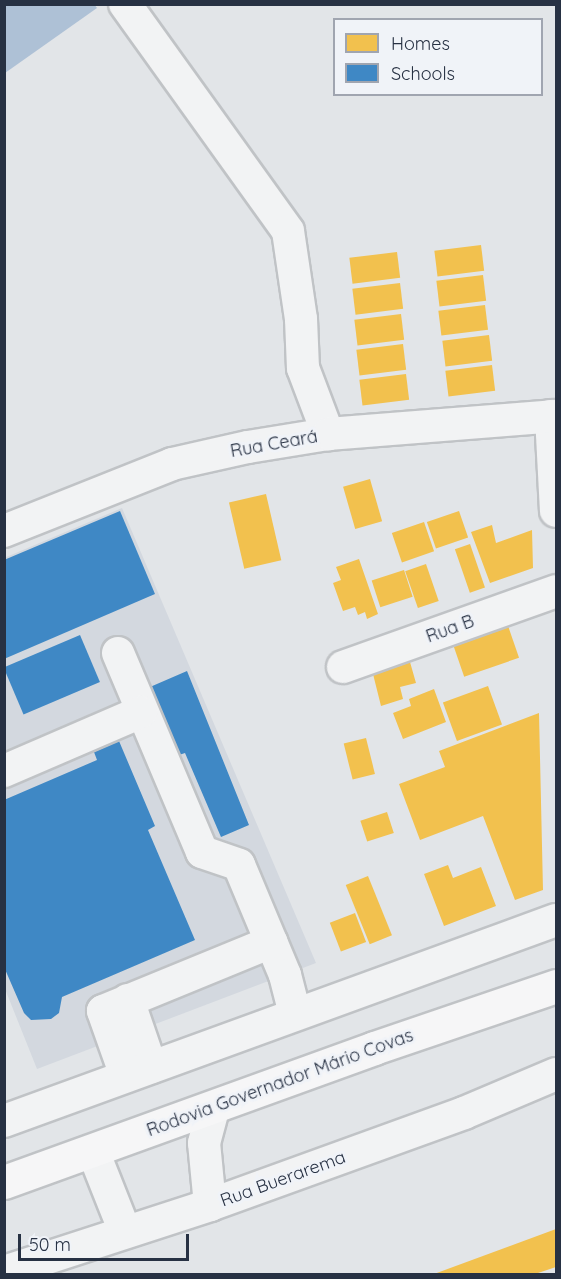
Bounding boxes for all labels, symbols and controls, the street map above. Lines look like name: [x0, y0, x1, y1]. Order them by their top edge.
legend: [333, 18, 543, 96]
text: Homes: [391, 32, 450, 55]
text: Schools: [391, 62, 455, 85]
street label: Rua Ceará: [229, 426, 319, 462]
street label: Rua B: [423, 610, 477, 648]
street label: Rodovia Governador Mário Covas: [144, 1025, 416, 1141]
street label: Rua Buerarema: [217, 1146, 349, 1212]
scale bar: [21, 1222, 192, 1260]
text: 50 m: [29, 1233, 71, 1256]

